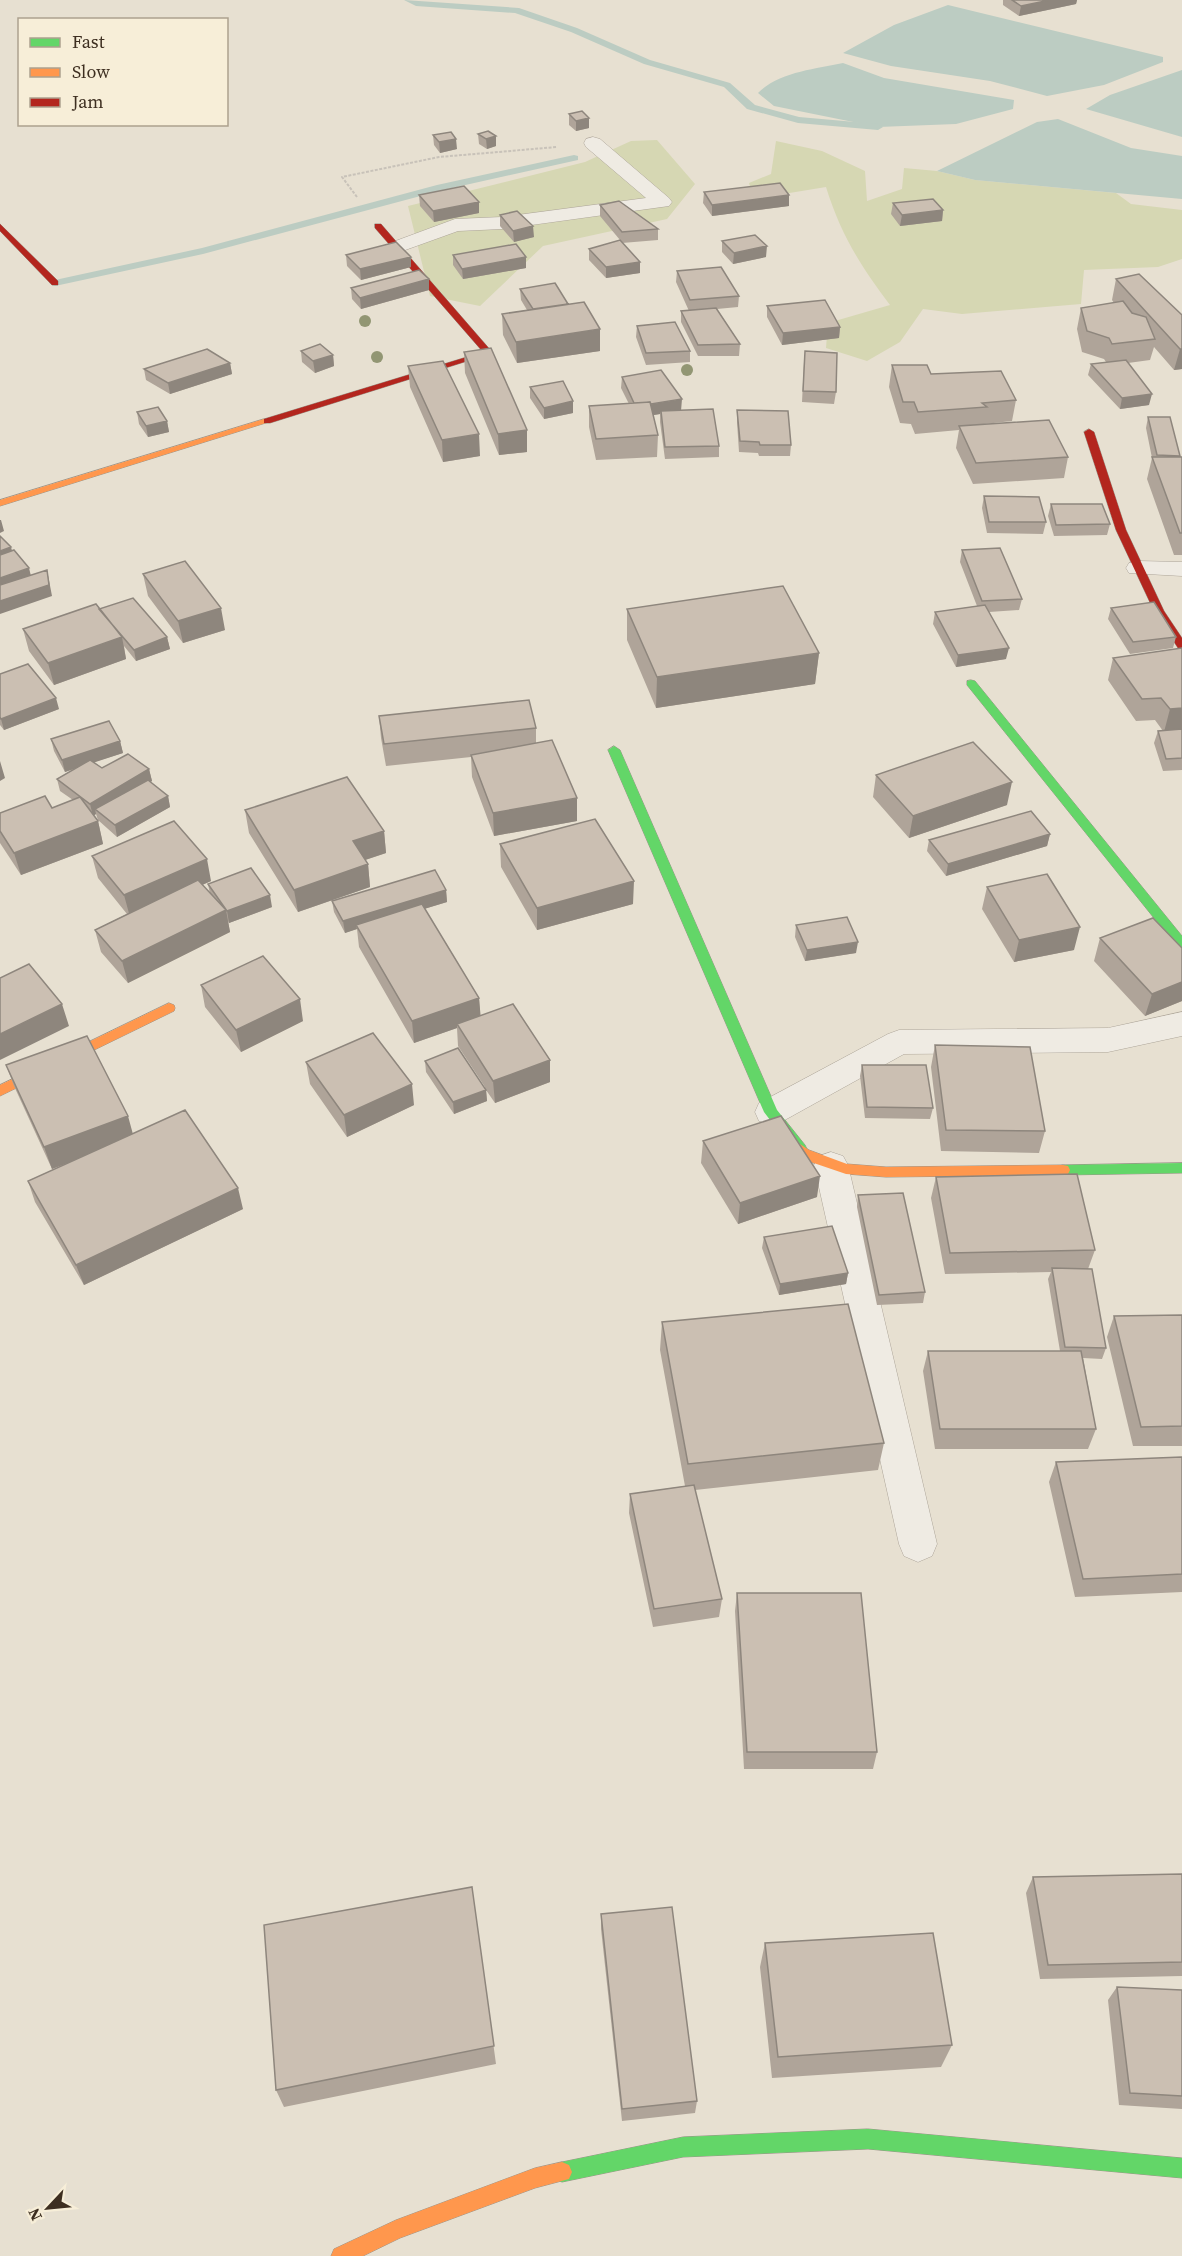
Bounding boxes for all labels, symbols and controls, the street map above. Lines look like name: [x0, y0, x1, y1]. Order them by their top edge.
legend: [18, 18, 228, 126]
text: Fast: [72, 29, 105, 54]
text: Slow: [72, 59, 110, 84]
text: Jam: [71, 89, 104, 114]
north arrow: [18, 2178, 78, 2238]
text: N: [22, 2204, 47, 2225]

